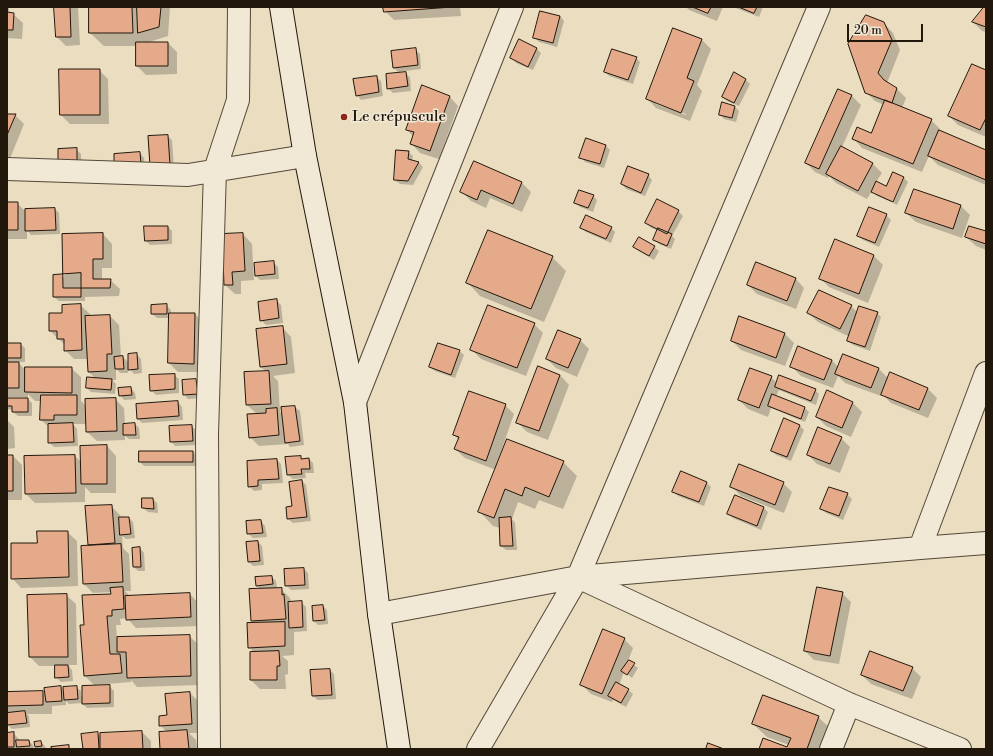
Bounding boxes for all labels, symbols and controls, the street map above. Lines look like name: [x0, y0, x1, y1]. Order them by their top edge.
scale bar: [849, 16, 925, 42]
text: 20 m: [854, 23, 882, 38]
place label: Le crépuscule: [352, 108, 446, 126]
marker: Le crépuscule: [339, 112, 349, 122]

